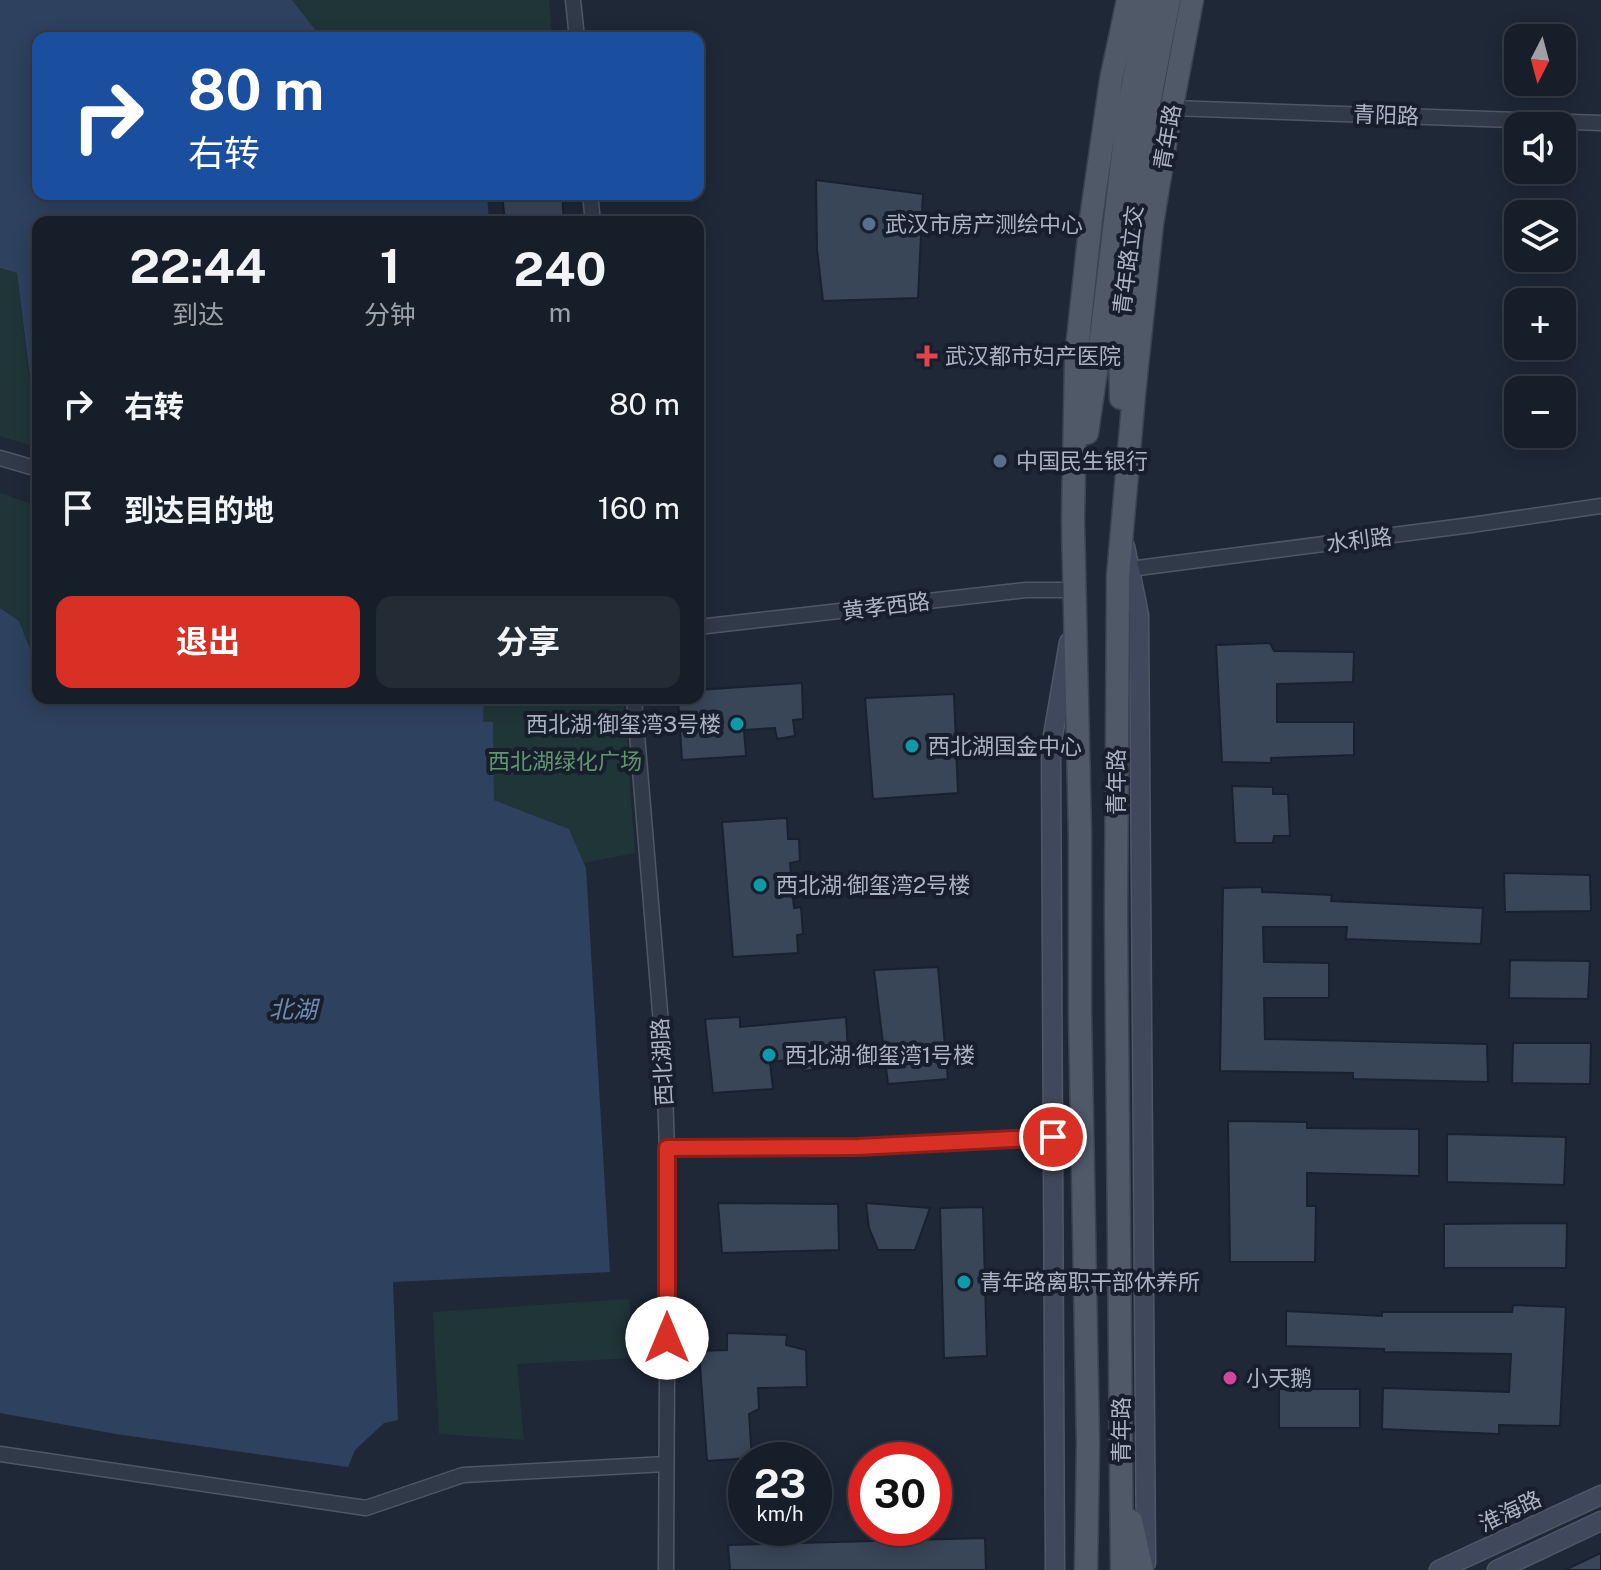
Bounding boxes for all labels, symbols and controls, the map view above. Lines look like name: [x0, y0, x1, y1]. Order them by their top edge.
north arrow: [1504, 24, 1576, 96]
map controls: [1504, 24, 1576, 448]
text: 80 m: [188, 57, 324, 123]
icon: right: [56, 64, 160, 168]
street label: 青阳路: [1353, 101, 1419, 129]
street label: 青年路: [1148, 102, 1186, 172]
button: sound: [1504, 112, 1576, 184]
text: 右转: [188, 132, 260, 174]
button: layers: [1504, 200, 1576, 272]
street label: 青年路立交: [1108, 204, 1148, 316]
place label: 武汉市房产测绘中心: [885, 211, 1083, 237]
marker: 武汉市房产测绘中心: [860, 215, 878, 233]
text: 22:44: [130, 237, 266, 294]
text: 1: [380, 237, 400, 294]
text: 240: [513, 240, 606, 297]
button: +: [1504, 288, 1576, 360]
text: m: [549, 297, 571, 328]
text: 到达: [172, 299, 224, 330]
text: 分钟: [364, 299, 416, 330]
place label: 武汉都市妇产医院: [945, 343, 1121, 369]
marker: 武汉都市妇产医院: [916, 345, 938, 367]
button: −: [1504, 376, 1576, 448]
icon: right: [56, 382, 100, 426]
text: 80 m: [609, 386, 680, 422]
text: 右转: [124, 388, 184, 424]
place label: 中国民生银行: [1016, 448, 1148, 474]
marker: 中国民生银行: [991, 452, 1009, 470]
icon: arrive: [56, 486, 100, 530]
text: 160 m: [598, 490, 680, 526]
text: 到达目的地: [124, 492, 274, 528]
street label: 水利路: [1325, 523, 1393, 557]
street label: 黄孝西路: [841, 588, 931, 624]
button: 退出: [56, 596, 360, 688]
button: 分享: [376, 596, 680, 688]
place label: 西北湖·御玺湾3号楼: [526, 711, 721, 737]
marker: 西北湖·御玺湾3号楼: [728, 715, 746, 733]
place label: 西北湖国金中心: [928, 733, 1082, 759]
marker: 西北湖国金中心: [903, 737, 921, 755]
park label: 西北湖绿化广场: [488, 748, 642, 774]
street label: 青年路: [1103, 749, 1129, 815]
place label: 西北湖·御玺湾2号楼: [776, 872, 970, 898]
marker: 西北湖·御玺湾2号楼: [751, 876, 769, 894]
water label: 北湖: [269, 995, 321, 1023]
street label: 西北湖路: [647, 1017, 677, 1107]
place label: 西北湖·御玺湾1号楼: [785, 1042, 975, 1068]
marker: 西北湖·御玺湾1号楼: [760, 1046, 778, 1064]
pin: [1019, 1103, 1087, 1171]
icon: arrive: [1031, 1115, 1075, 1159]
place label: 青年路离职干部休养所: [980, 1269, 1200, 1295]
marker: 青年路离职干部休养所: [955, 1273, 973, 1291]
position arrow: [625, 1296, 709, 1380]
place label: 小天鹅: [1246, 1365, 1312, 1391]
marker: 小天鹅: [1221, 1369, 1239, 1387]
street label: 青年路: [1108, 1397, 1134, 1463]
speed limit sign: 30: [848, 1442, 952, 1546]
text: 23: [754, 1460, 806, 1507]
street label: 淮海路: [1475, 1485, 1545, 1537]
text: km/h: [756, 1502, 804, 1526]

